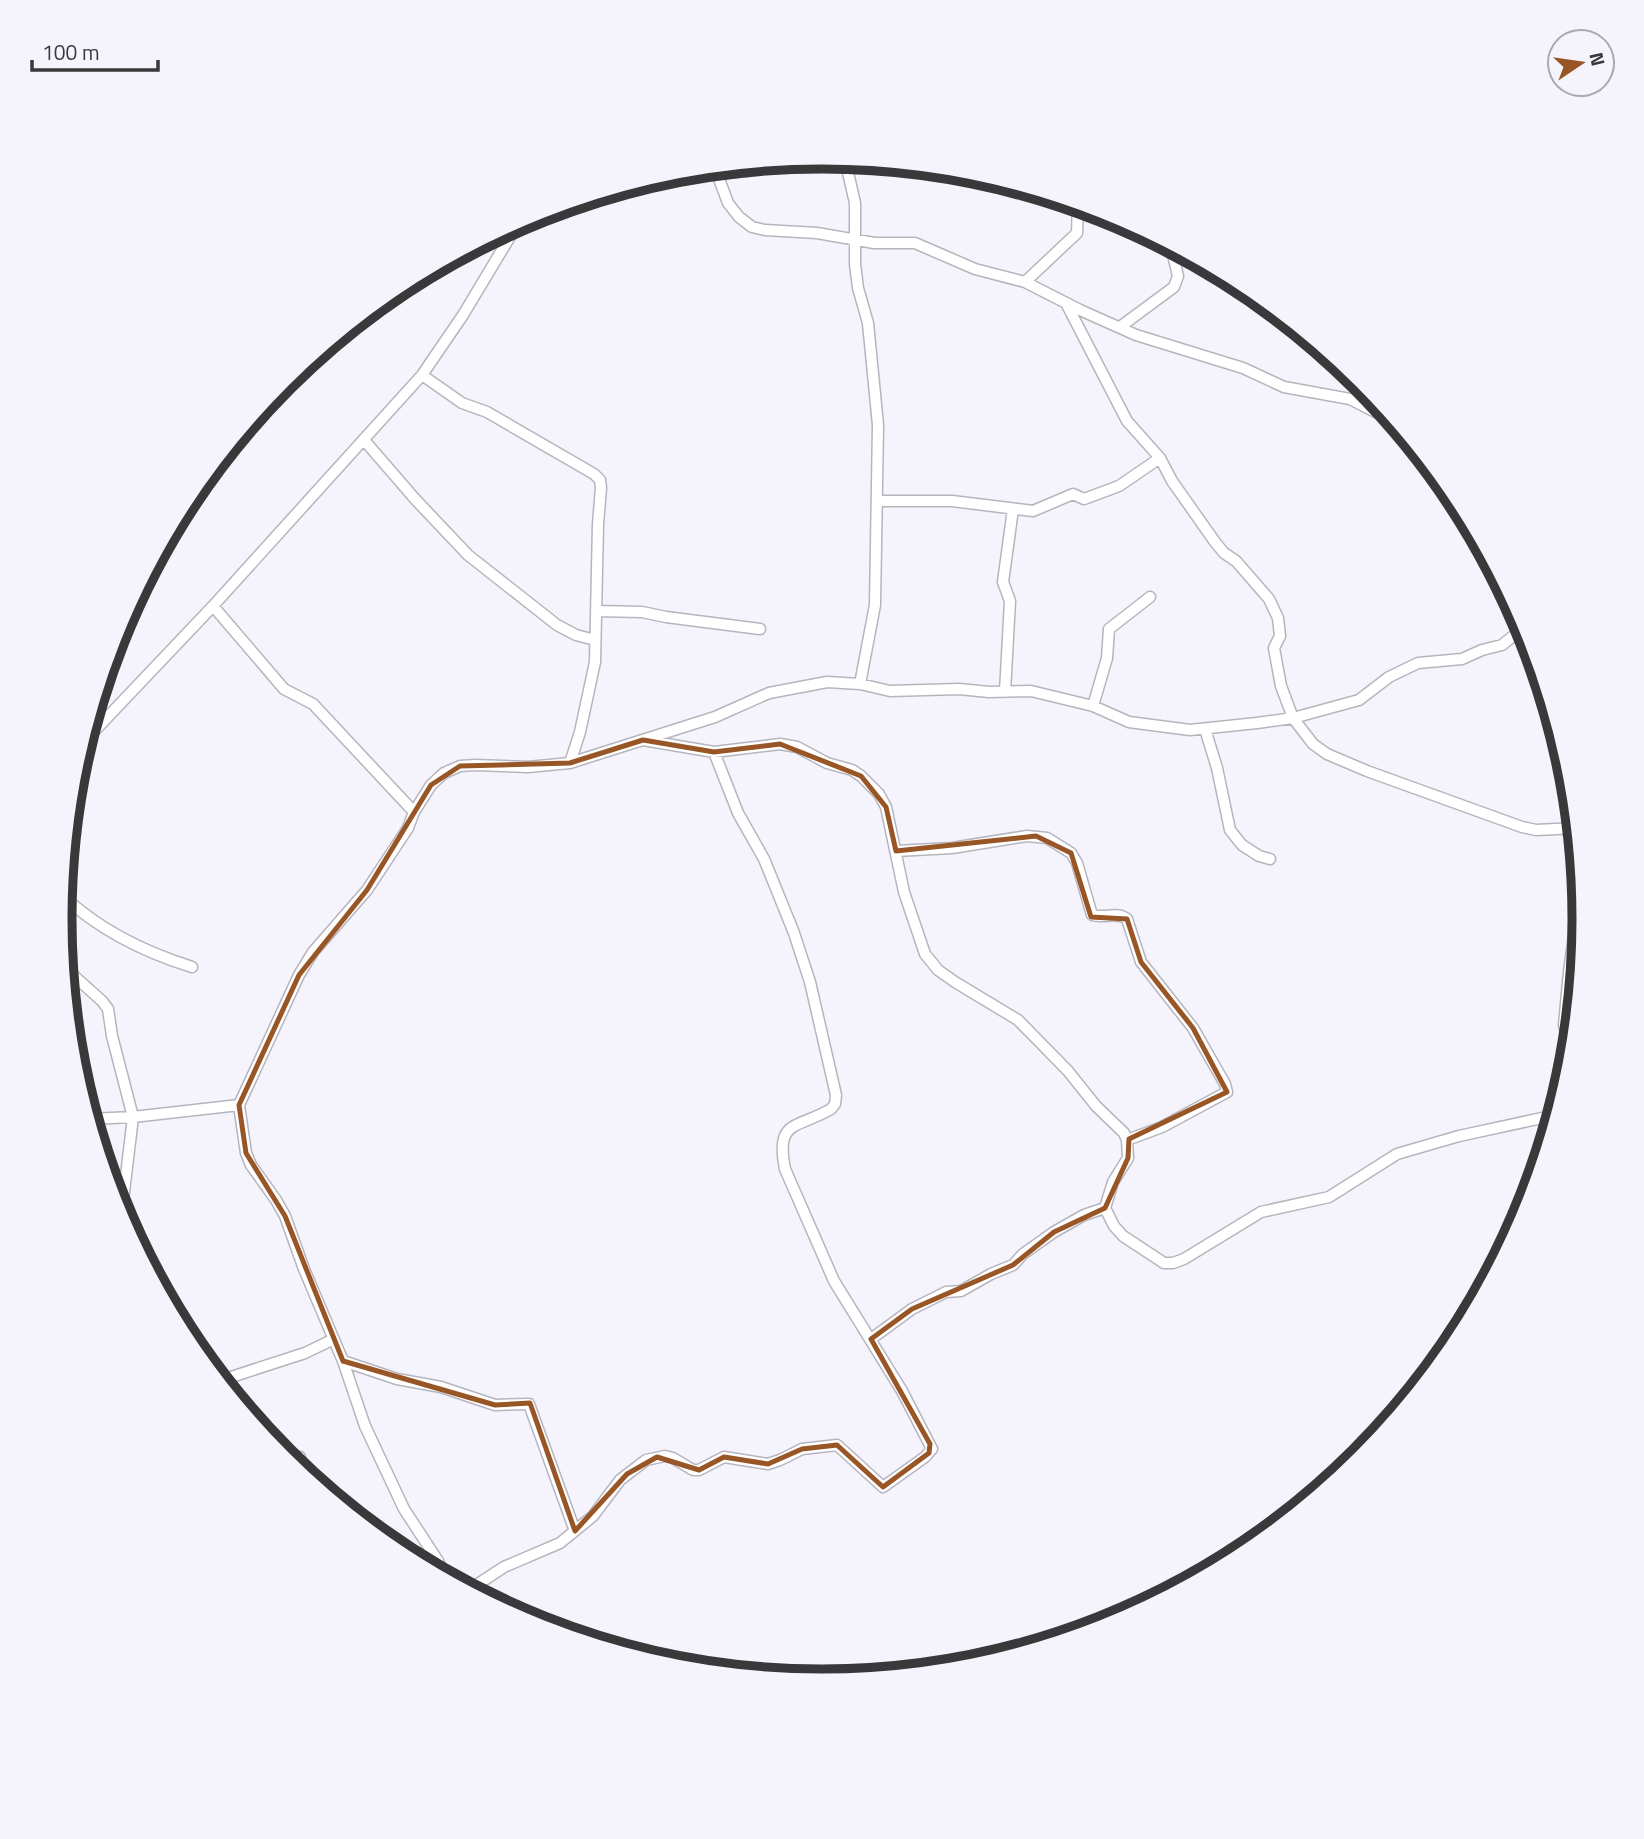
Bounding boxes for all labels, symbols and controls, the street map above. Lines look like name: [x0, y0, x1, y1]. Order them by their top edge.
scale bar: [32, 28, 158, 72]
north arrow: [1546, 28, 1616, 98]
text: 100 m: [42, 36, 99, 68]
text: N: [1582, 49, 1614, 69]

